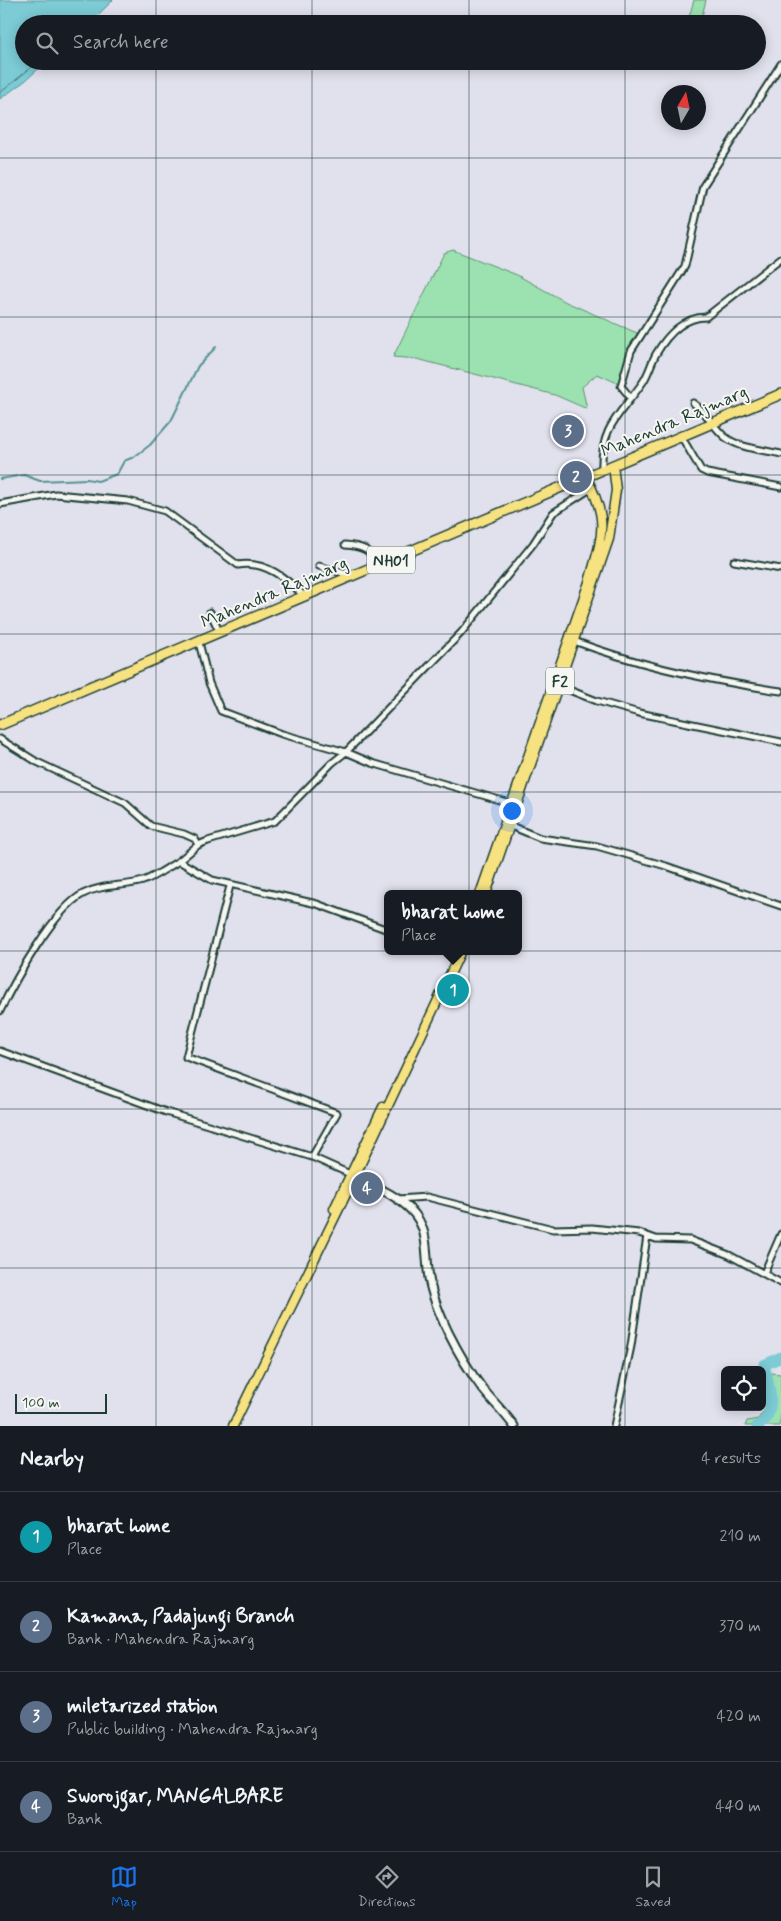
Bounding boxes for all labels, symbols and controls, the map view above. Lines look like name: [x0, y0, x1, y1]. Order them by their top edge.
search box: [15, 15, 766, 70]
icon: search: [33, 29, 61, 57]
text: Search here: [73, 30, 169, 55]
north arrow: [661, 85, 706, 130]
street label: Mahendra Rajmarg: [597, 380, 751, 464]
pin: 3: [552, 412, 584, 450]
pin: 2: [560, 458, 592, 496]
road number: NH01: [367, 546, 415, 574]
street label: Mahendra Rajmarg: [197, 551, 351, 635]
road number: F2: [546, 668, 574, 694]
your location: [499, 798, 525, 824]
popup: [384, 890, 522, 955]
text: bharat home: [401, 900, 505, 925]
text: Place: [401, 925, 437, 946]
pin: 1: [437, 971, 469, 1009]
pin: 4: [351, 1169, 383, 1207]
map controls: [721, 1366, 766, 1411]
button: locate: [721, 1366, 766, 1411]
scale bar: [15, 1391, 108, 1414]
text: 100 m: [22, 1394, 60, 1412]
text: Nearby: [20, 1445, 84, 1473]
text: 4 results: [701, 1448, 761, 1469]
text: bharat home: [67, 1514, 170, 1539]
text: 1: [32, 1526, 40, 1547]
text: 210 m: [720, 1526, 761, 1547]
text: Place: [67, 1539, 102, 1560]
text: Kamana, Padajungi Branch: [67, 1604, 294, 1629]
text: 2: [32, 1616, 40, 1637]
text: 370 m: [719, 1616, 761, 1637]
text: Bank · Mahendra Rajmarg: [67, 1629, 254, 1650]
text: miletarized station: [67, 1694, 217, 1719]
text: 3: [32, 1706, 40, 1727]
text: 420 m: [717, 1706, 761, 1727]
text: Public building · Mahendra Rajmarg: [67, 1719, 318, 1740]
text: Sworojgar, MANGALBARE: [67, 1784, 283, 1809]
text: 4: [31, 1796, 41, 1817]
text: 440 m: [715, 1796, 761, 1817]
text: Bank: [67, 1809, 102, 1830]
tab: Map: [110, 1863, 138, 1911]
tab: Directions: [358, 1863, 416, 1911]
tab: Saved: [636, 1863, 671, 1911]

